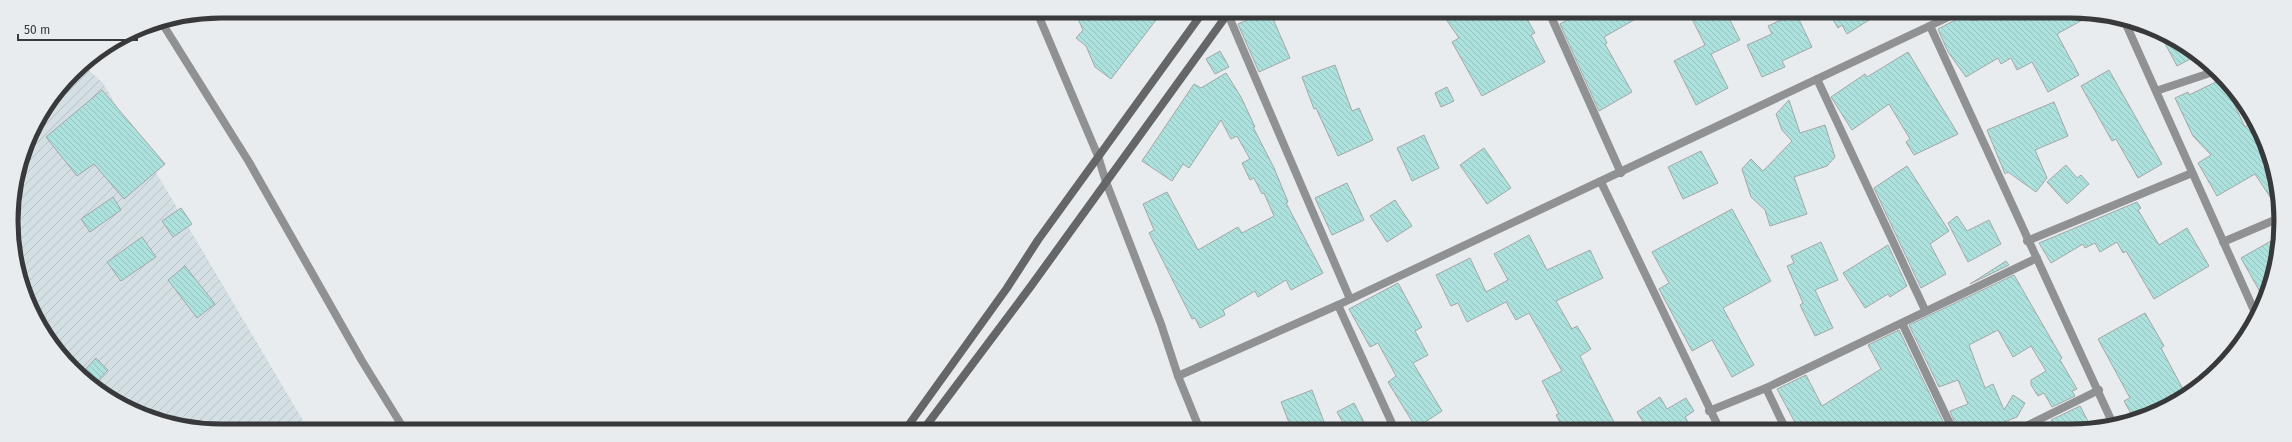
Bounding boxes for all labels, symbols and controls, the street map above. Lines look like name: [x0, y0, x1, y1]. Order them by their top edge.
scale bar: [18, 16, 137, 42]
text: 50 m: [24, 23, 50, 37]

